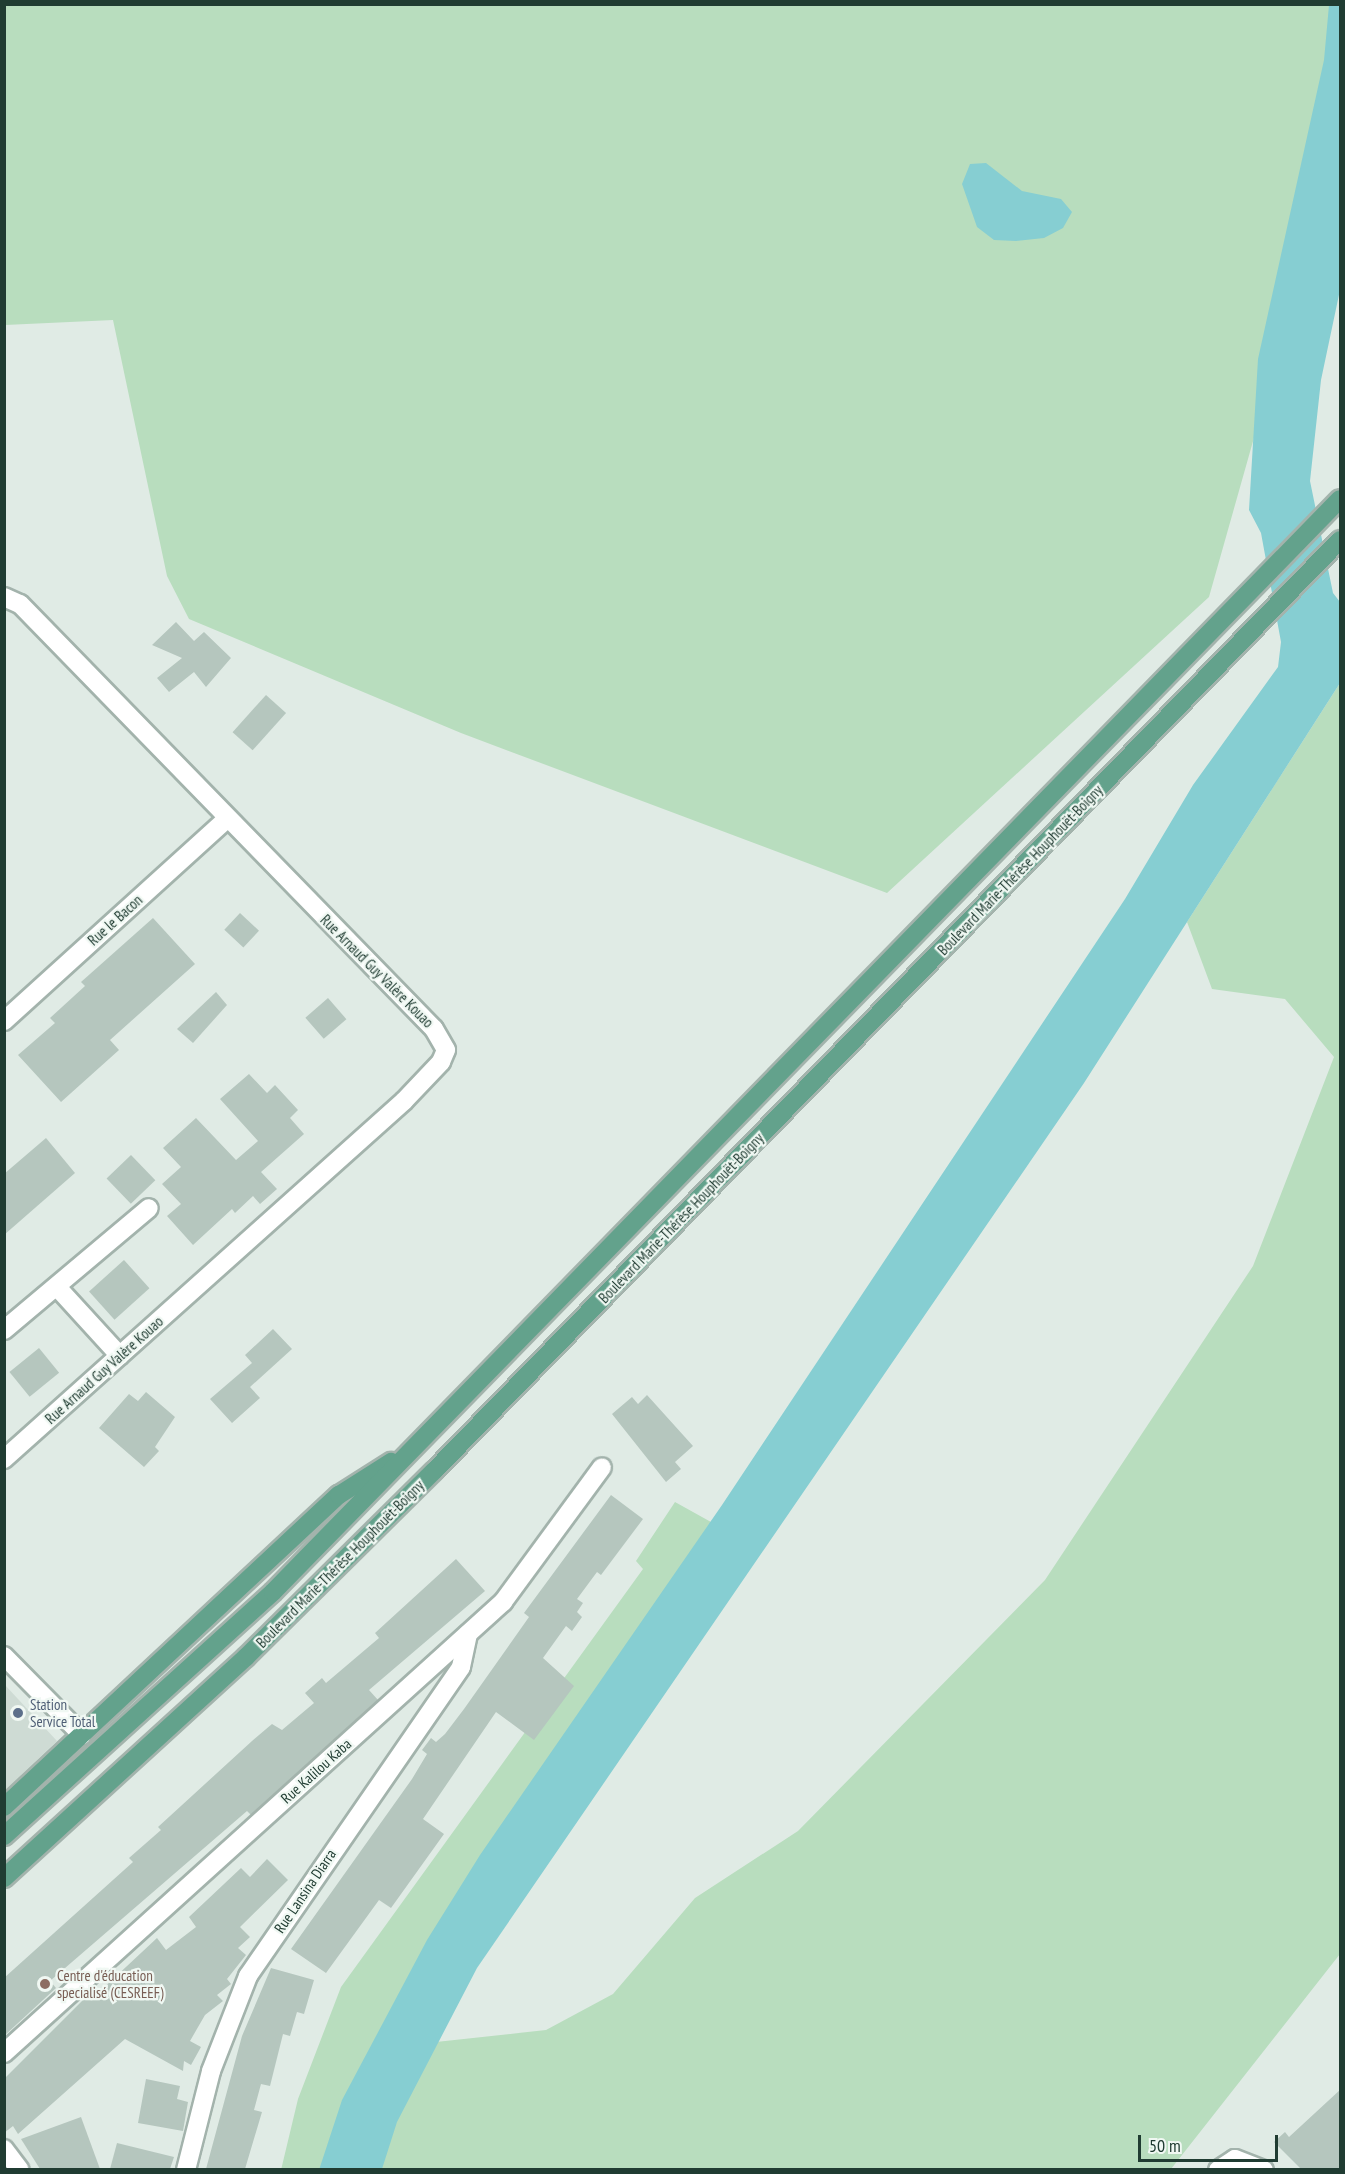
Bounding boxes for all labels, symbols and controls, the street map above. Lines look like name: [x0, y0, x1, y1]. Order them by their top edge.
street label: Boulevard Marie-Thérèse Houphouët-Boigny: [934, 781, 1106, 959]
street label: Rue le Bacon: [84, 891, 146, 949]
street label: Rue Arnaud Guy Valère Kouao: [316, 910, 438, 1032]
street label: Boulevard Marie-Thérèse Houphouët-Boigny: [595, 1129, 767, 1307]
street label: Rue Arnaud Guy Valère Kouao: [41, 1312, 167, 1428]
street label: Boulevard Marie-Thérèse Houphouët-Boigny: [252, 1476, 428, 1652]
place label: Station Service Total: [30, 1695, 96, 1730]
marker: Station Service Total: [11, 1706, 25, 1720]
street label: Rue Kalilou Kaba: [277, 1735, 355, 1807]
street label: Rue Lansina Diarra: [270, 1846, 340, 1936]
place label: Centre d'éducation specialisé (CESREEF): [57, 1966, 163, 2001]
marker: Centre d'éducation specialisé (CESREEF): [38, 1977, 52, 1991]
scale bar: [1141, 2123, 1280, 2161]
text: 50 m: [1149, 2134, 1181, 2157]

